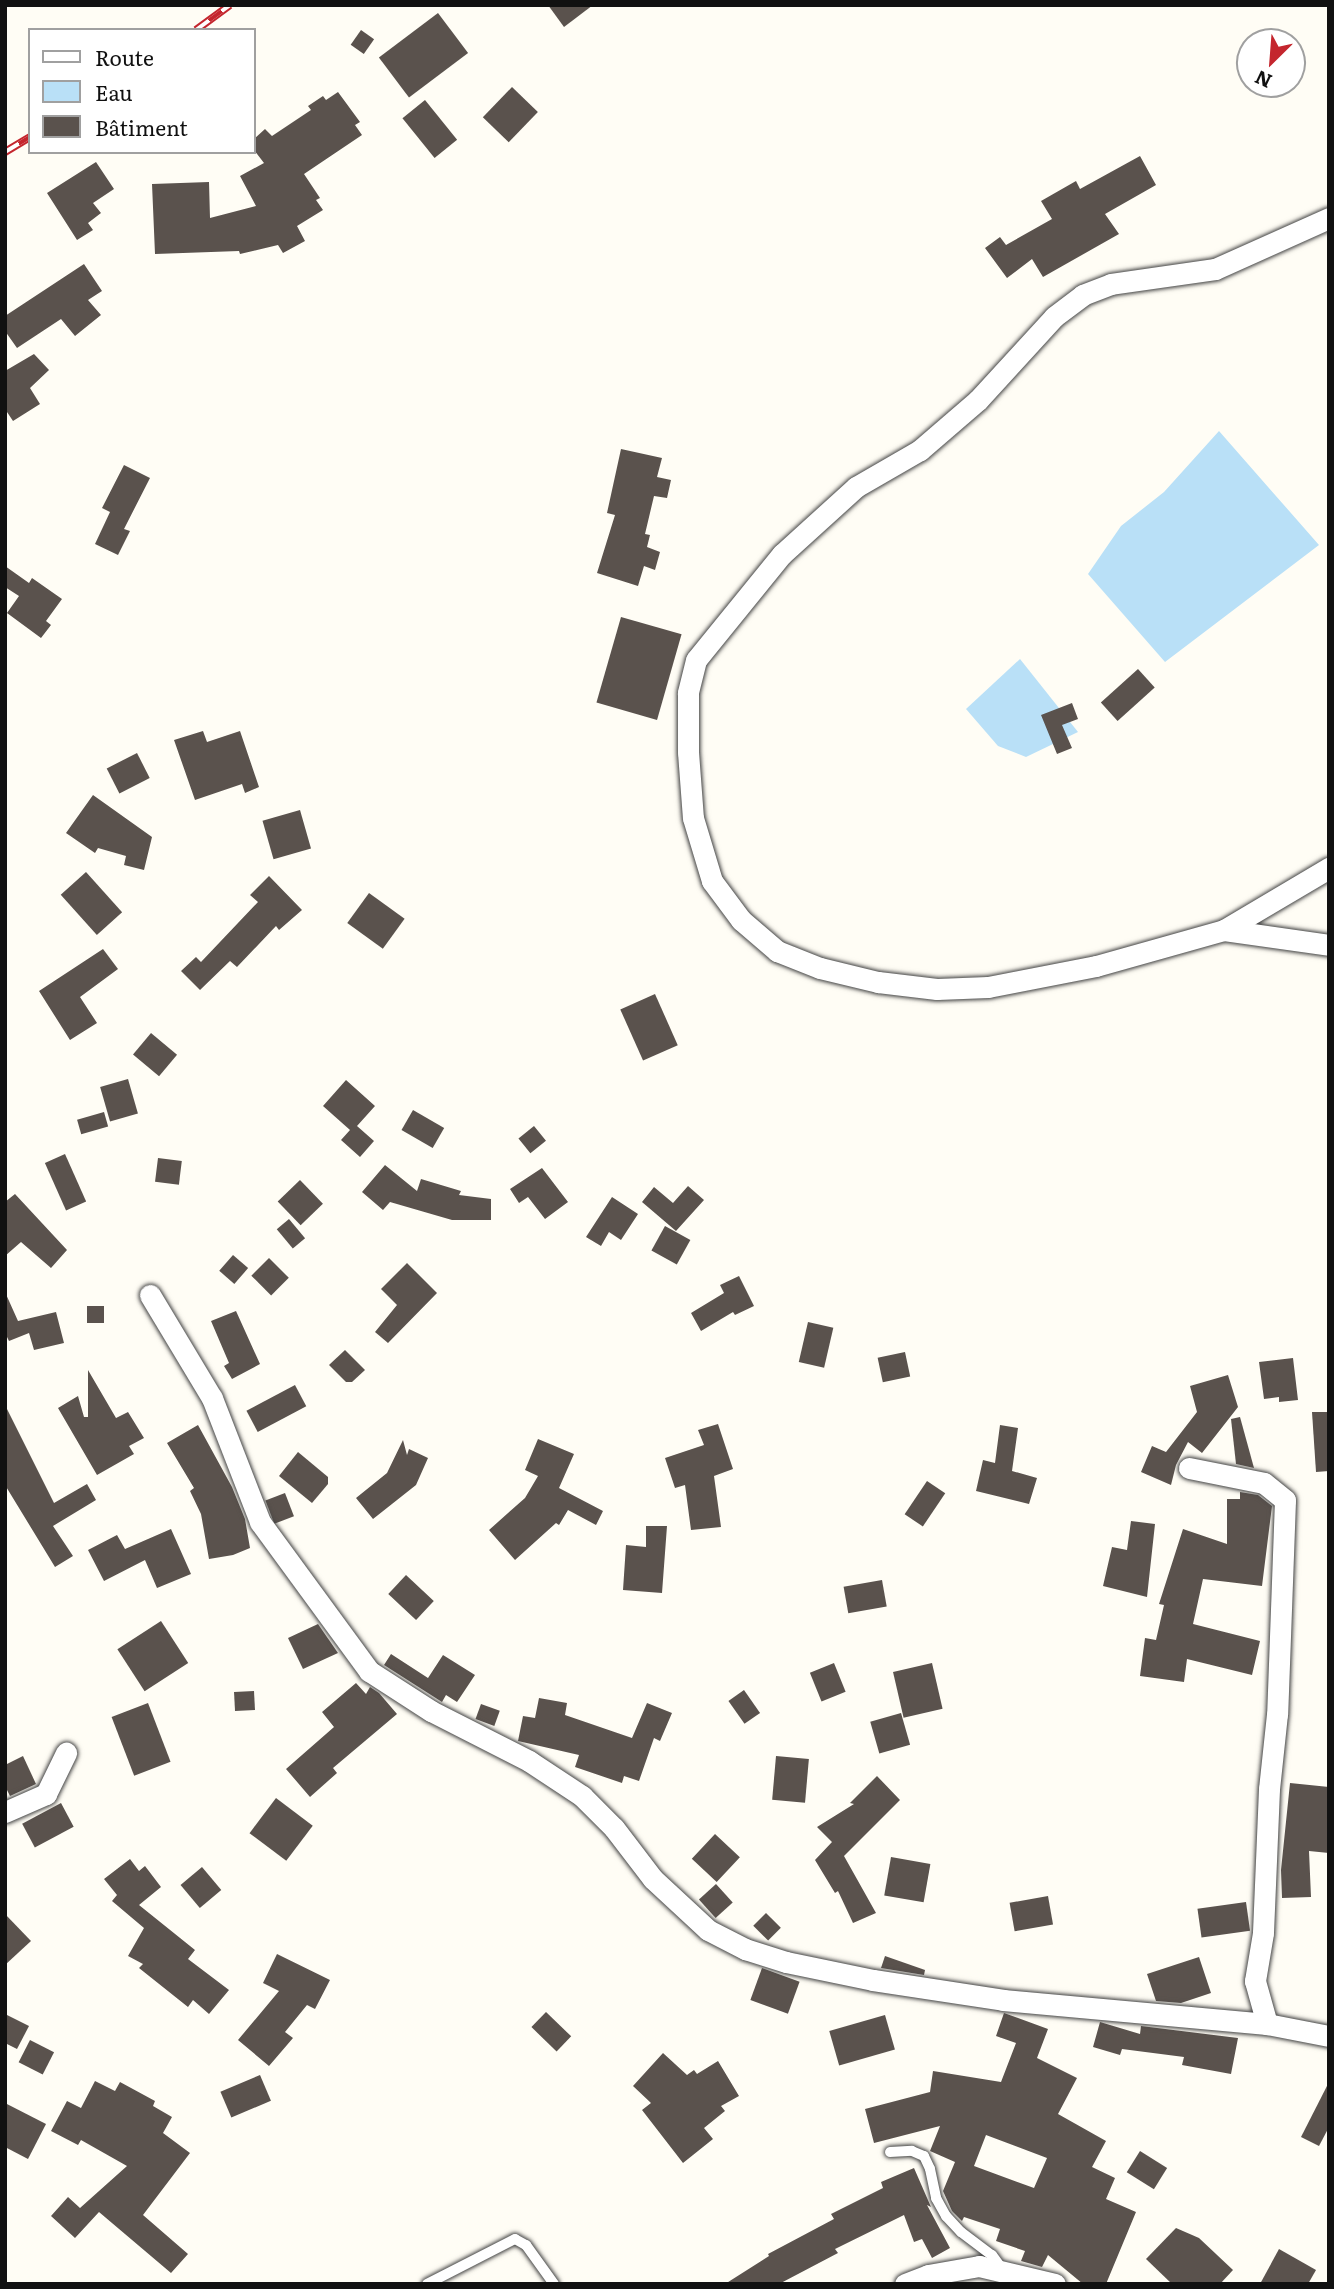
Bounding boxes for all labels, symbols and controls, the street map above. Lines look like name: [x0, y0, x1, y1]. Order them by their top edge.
legend: [28, 28, 256, 154]
north arrow: [1236, 28, 1306, 98]
text: Route: [95, 41, 154, 72]
text: N: [1250, 64, 1276, 96]
text: Eau: [95, 76, 133, 107]
text: Bâtiment: [95, 111, 188, 142]

